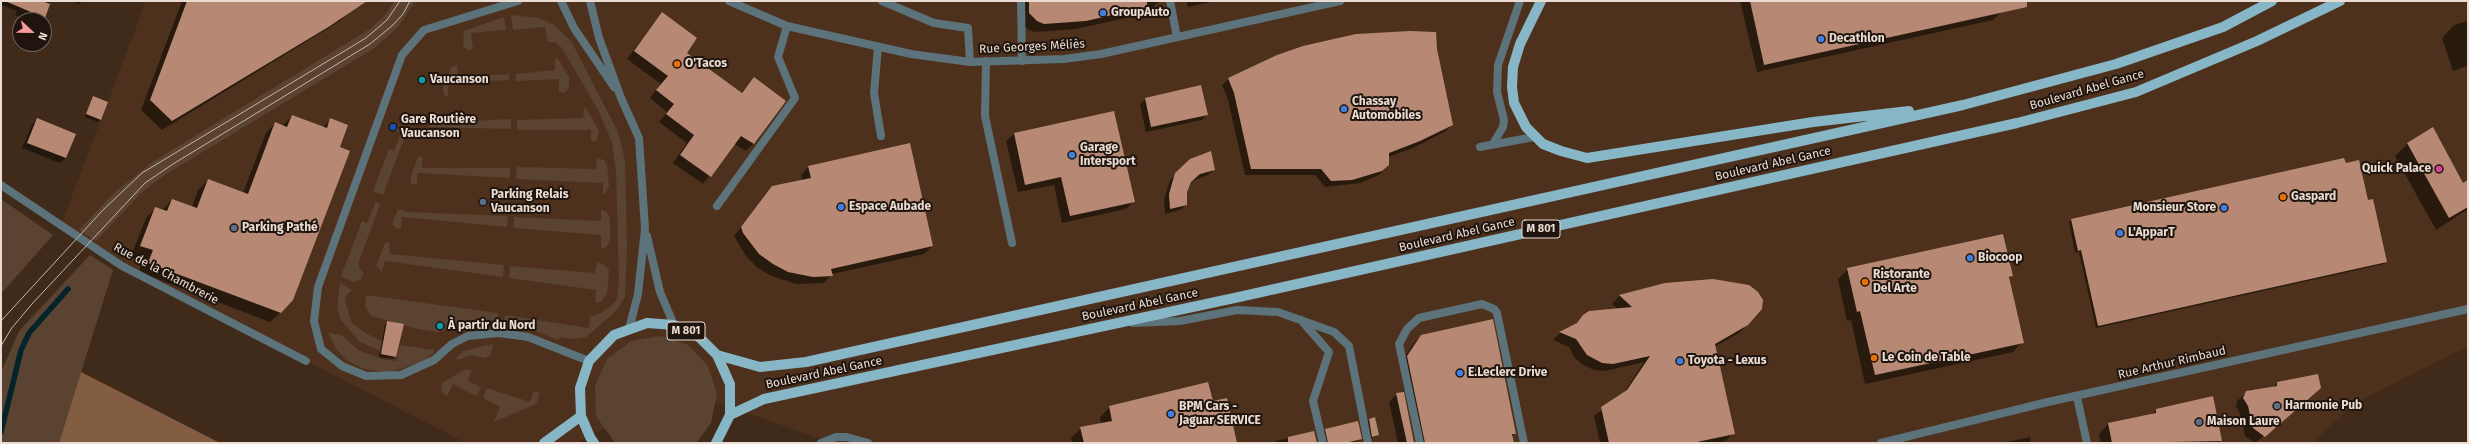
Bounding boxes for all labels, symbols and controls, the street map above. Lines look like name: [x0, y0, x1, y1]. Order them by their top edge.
place label: GroupAuto: [1111, 6, 1170, 20]
marker: GroupAuto: [1098, 8, 1108, 18]
north arrow: [12, 12, 52, 52]
text: N: [35, 30, 50, 42]
place label: Decathlon: [1829, 32, 1885, 46]
marker: Decathlon: [1816, 34, 1826, 44]
street label: Rue Georges Méliès: [979, 37, 1085, 57]
place label: O'Tacos: [685, 57, 727, 71]
marker: O'Tacos: [672, 59, 682, 69]
street label: Boulevard Abel Gance: [2028, 67, 2146, 113]
place label: Vaucanson: [430, 73, 489, 87]
marker: Vaucanson: [417, 75, 427, 85]
place label: Chassay Automobiles: [1352, 95, 1421, 123]
marker: Chassay Automobiles: [1339, 104, 1349, 114]
place label: Gare Routière Vaucanson: [401, 113, 476, 141]
marker: Gare Routière Vaucanson: [388, 122, 398, 132]
place label: Garage Intersport: [1080, 141, 1136, 169]
street label: Boulevard Abel Gance: [1714, 144, 1832, 184]
marker: Garage Intersport: [1067, 150, 1077, 160]
place label: Quick Palace: [2362, 162, 2431, 176]
marker: Quick Palace: [2434, 164, 2444, 174]
place label: Parking Relais Vaucanson: [491, 188, 568, 216]
place label: Gaspard: [2291, 190, 2336, 204]
marker: Gaspard: [2278, 192, 2288, 202]
marker: Parking Relais Vaucanson: [478, 197, 488, 207]
place label: Espace Aubade: [849, 200, 931, 214]
place label: Monsieur Store: [2133, 201, 2216, 215]
marker: Espace Aubade: [836, 202, 846, 212]
marker: Monsieur Store: [2219, 203, 2229, 213]
street label: Boulevard Abel Gance: [1398, 215, 1516, 255]
road number: M 801: [1522, 220, 1560, 238]
place label: Parking Pathé: [242, 221, 318, 235]
marker: Parking Pathé: [229, 223, 239, 233]
place label: L'ApparT: [2128, 226, 2175, 240]
marker: L'ApparT: [2115, 228, 2125, 238]
street label: Rue de la Chambrerie: [111, 240, 221, 308]
place label: Biocoop: [1978, 251, 2022, 265]
marker: Biocoop: [1965, 253, 1975, 263]
place label: Ristorante Del Arte: [1873, 268, 1930, 296]
marker: Ristorante Del Arte: [1860, 277, 1870, 287]
street label: Boulevard Abel Gance: [1081, 286, 1199, 324]
place label: À partir du Nord: [448, 319, 536, 333]
marker: À partir du Nord: [435, 321, 445, 331]
road number: M 801: [667, 322, 705, 340]
street label: Rue Arthur Rimbaud: [2117, 344, 2227, 382]
place label: Le Coin de Table: [1882, 351, 1971, 365]
marker: Le Coin de Table: [1869, 353, 1879, 363]
street label: Boulevard Abel Gance: [765, 354, 883, 392]
place label: Toyota - Lexus: [1688, 354, 1767, 368]
marker: Toyota - Lexus: [1675, 356, 1685, 366]
place label: E.Leclerc Drive: [1468, 366, 1547, 380]
marker: E.Leclerc Drive: [1455, 368, 1465, 378]
place label: Harmonie Pub: [2285, 399, 2362, 413]
place label: BPM Cars - Jaguar SERVICE: [1179, 400, 1261, 428]
marker: Harmonie Pub: [2272, 401, 2282, 411]
marker: BPM Cars - Jaguar SERVICE: [1166, 409, 1176, 419]
place label: Maison Laure: [2207, 415, 2280, 429]
marker: Maison Laure: [2194, 417, 2204, 427]

